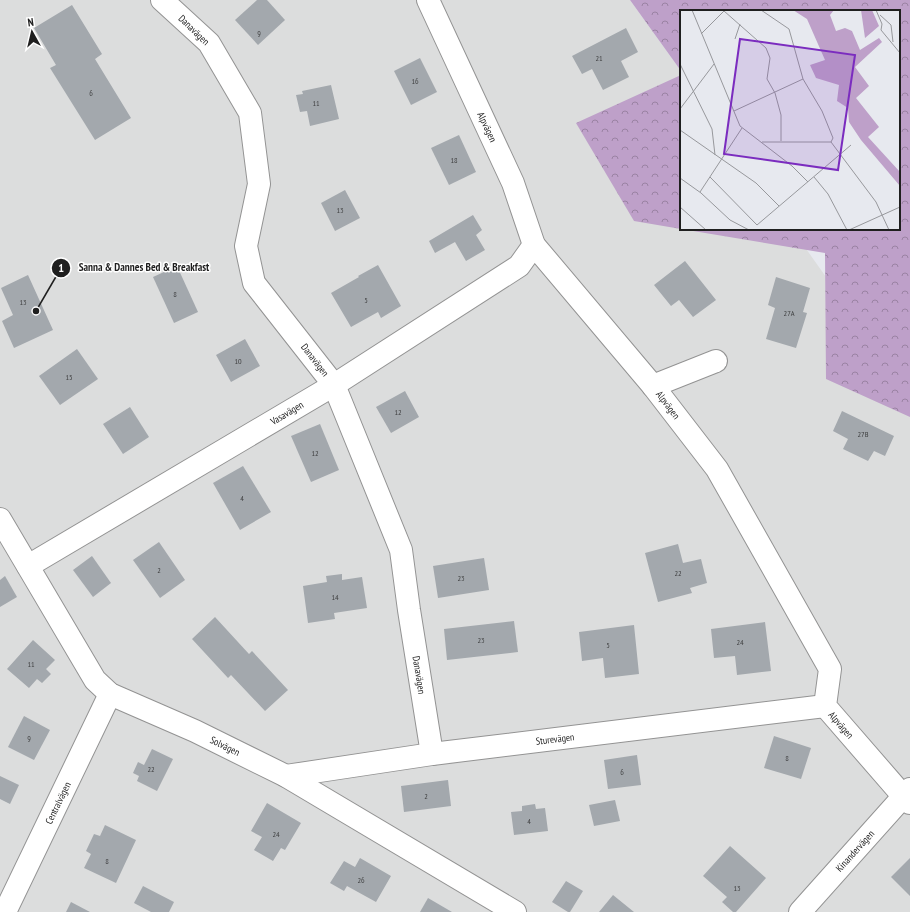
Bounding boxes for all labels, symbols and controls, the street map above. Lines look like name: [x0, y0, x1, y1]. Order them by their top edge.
inset map: [680, 10, 900, 230]
north arrow: [12, 12, 52, 52]
street label: Danavägen: [176, 12, 212, 48]
text: N: [27, 15, 35, 29]
house number: 9: [257, 28, 261, 38]
house number: 21: [595, 53, 603, 63]
house number: 16: [411, 76, 419, 86]
house number: 6: [89, 88, 93, 98]
house number: 11: [312, 98, 320, 108]
street label: Alpvägen: [474, 110, 500, 144]
house number: 18: [450, 155, 458, 165]
house number: 13: [336, 205, 344, 215]
callout: Sanna & Dannes Bed & Breakfast: [51, 256, 217, 279]
text: 1: [58, 260, 64, 275]
text: Sanna & Dannes Bed & Breakfast: [79, 260, 210, 274]
house number: 8: [173, 289, 177, 299]
house number: 5: [364, 295, 368, 305]
house number: 13: [19, 297, 27, 307]
house number: 27A: [784, 308, 795, 318]
street label: Danavägen: [298, 341, 332, 379]
house number: 10: [234, 356, 242, 366]
house number: 15: [65, 372, 73, 382]
street label: Alpvägen: [653, 388, 683, 422]
street label: Vasavägen: [267, 398, 306, 428]
house number: 12: [394, 407, 402, 417]
house number: 27B: [858, 429, 869, 439]
house number: 12: [311, 448, 319, 458]
house number: 4: [240, 493, 244, 503]
house number: 2: [157, 565, 161, 575]
house number: 22: [674, 568, 682, 578]
house number: 23: [457, 573, 465, 583]
house number: 14: [331, 592, 339, 602]
house number: 23: [477, 635, 485, 645]
house number: 24: [736, 637, 744, 647]
house number: 5: [606, 640, 610, 650]
street label: Danavägen: [410, 655, 428, 695]
house number: 11: [27, 659, 35, 669]
street label: Alpvägen: [826, 709, 856, 741]
street label: Sturevägen: [535, 730, 575, 748]
house number: 9: [27, 733, 31, 743]
street label: Solvägen: [208, 733, 242, 759]
house number: 8: [785, 753, 789, 763]
house number: 22: [147, 764, 155, 774]
house number: 6: [620, 767, 624, 777]
street label: Centralvägen: [42, 780, 74, 826]
house number: 2: [424, 791, 428, 801]
house number: 4: [527, 816, 531, 826]
street label: Kinandervägen: [833, 827, 877, 875]
house number: 24: [272, 829, 280, 839]
house number: 8: [105, 856, 109, 866]
house number: 26: [357, 875, 365, 885]
house number: 13: [733, 883, 741, 893]

